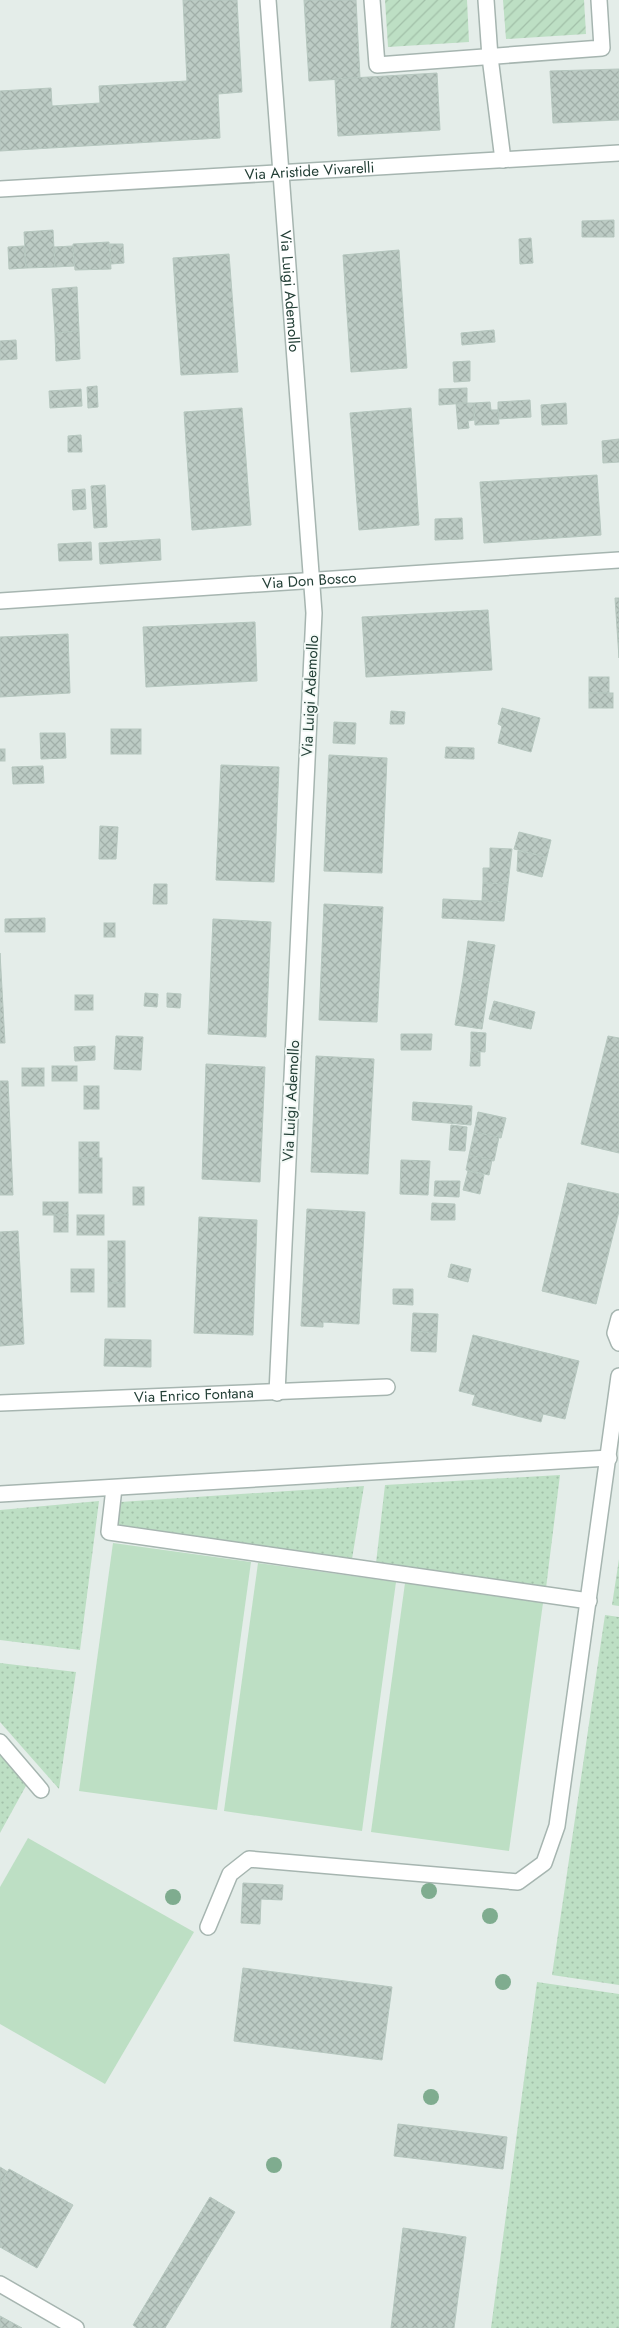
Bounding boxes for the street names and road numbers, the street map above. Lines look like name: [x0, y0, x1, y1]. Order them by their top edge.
street label: Via Aristide Vivarelli: [244, 156, 375, 186]
street label: Via Luigi Ademollo: [274, 230, 305, 353]
street label: Via Don Bosco: [262, 566, 357, 595]
street label: Via Luigi Ademollo: [296, 635, 324, 757]
street label: Via Luigi Ademollo: [277, 1040, 305, 1162]
street label: Via Enrico Fontana: [134, 1382, 254, 1408]

